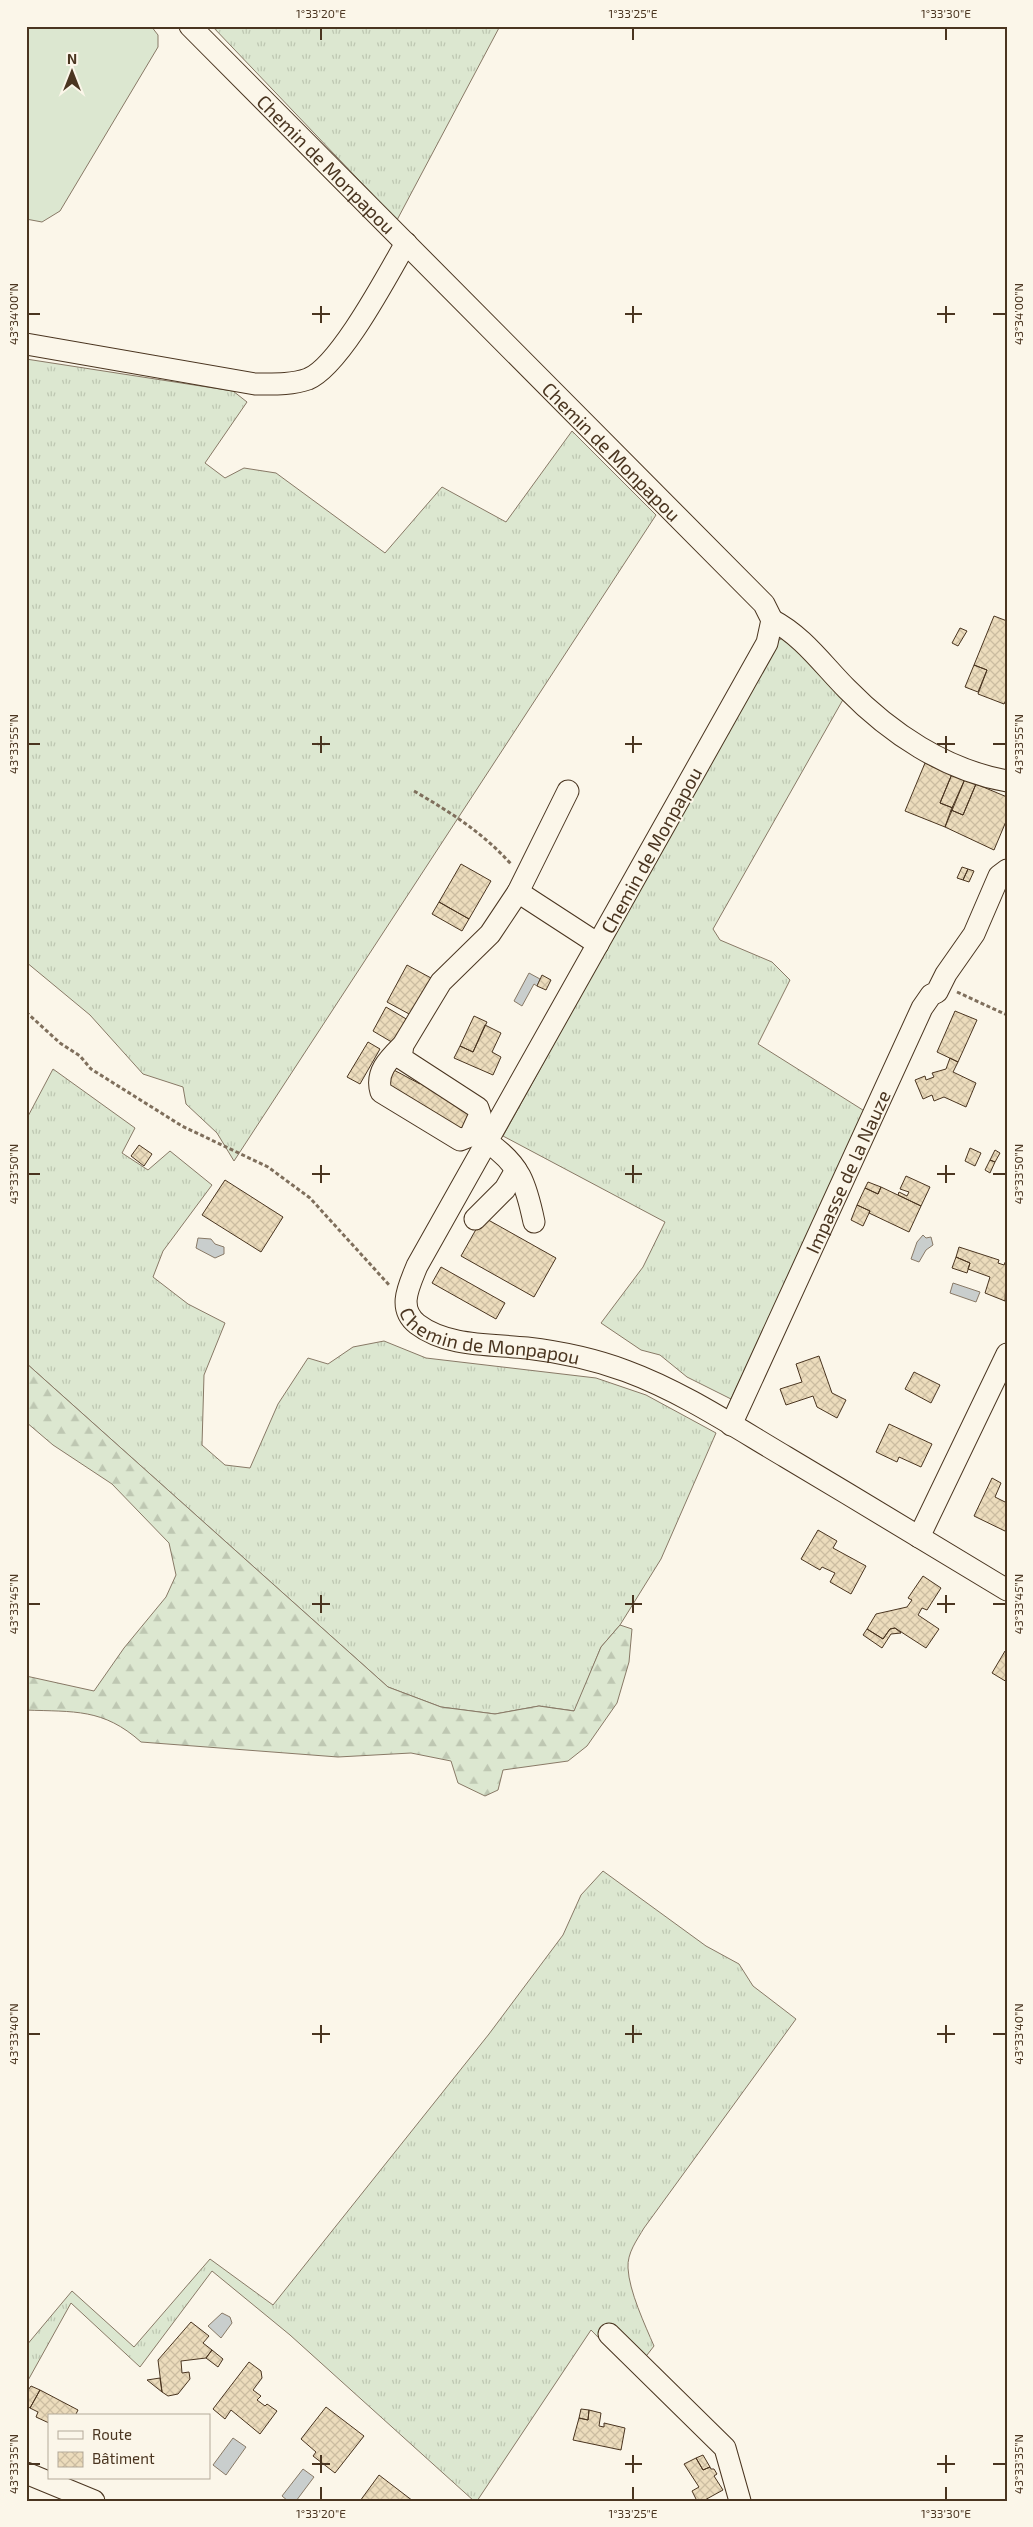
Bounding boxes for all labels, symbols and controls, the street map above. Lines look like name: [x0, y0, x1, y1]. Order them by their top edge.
text: 1°33'20"E: [296, 6, 346, 20]
text: 1°33'25"E: [608, 6, 658, 20]
text: 1°33'30"E: [921, 6, 971, 20]
north arrow: [48, 48, 98, 98]
text: N: [67, 50, 77, 67]
street label: Chemin de Monpapou: [253, 89, 401, 238]
text: 43°34'00"N: [6, 283, 20, 345]
text: 43°34'00"N: [1011, 283, 1025, 345]
street label: Chemin de Monpapou: [538, 377, 686, 525]
text: 43°33'55"N: [6, 714, 20, 774]
text: 43°33'55"N: [1011, 714, 1025, 774]
street label: Chemin de Monpapou: [596, 763, 706, 937]
street label: Impasse de la Nauze: [800, 1086, 895, 1257]
text: 43°33'50"N: [6, 1144, 20, 1204]
text: 43°33'50"N: [1011, 1144, 1025, 1204]
street label: Chemin de Monpapou: [396, 1304, 582, 1368]
text: 43°33'45"N: [6, 1574, 20, 1634]
text: 43°33'45"N: [1011, 1574, 1025, 1634]
text: 43°33'40"N: [6, 2003, 20, 2065]
text: 43°33'40"N: [1011, 2003, 1025, 2065]
legend: [48, 2414, 210, 2480]
text: Route: [92, 2425, 132, 2443]
text: 43°33'35"N: [6, 2434, 20, 2494]
text: 43°33'35"N: [1011, 2434, 1025, 2494]
text: Bâtiment: [92, 2449, 155, 2467]
text: 1°33'20"E: [296, 2506, 346, 2520]
text: 1°33'25"E: [608, 2506, 658, 2520]
text: 1°33'30"E: [921, 2506, 971, 2520]

